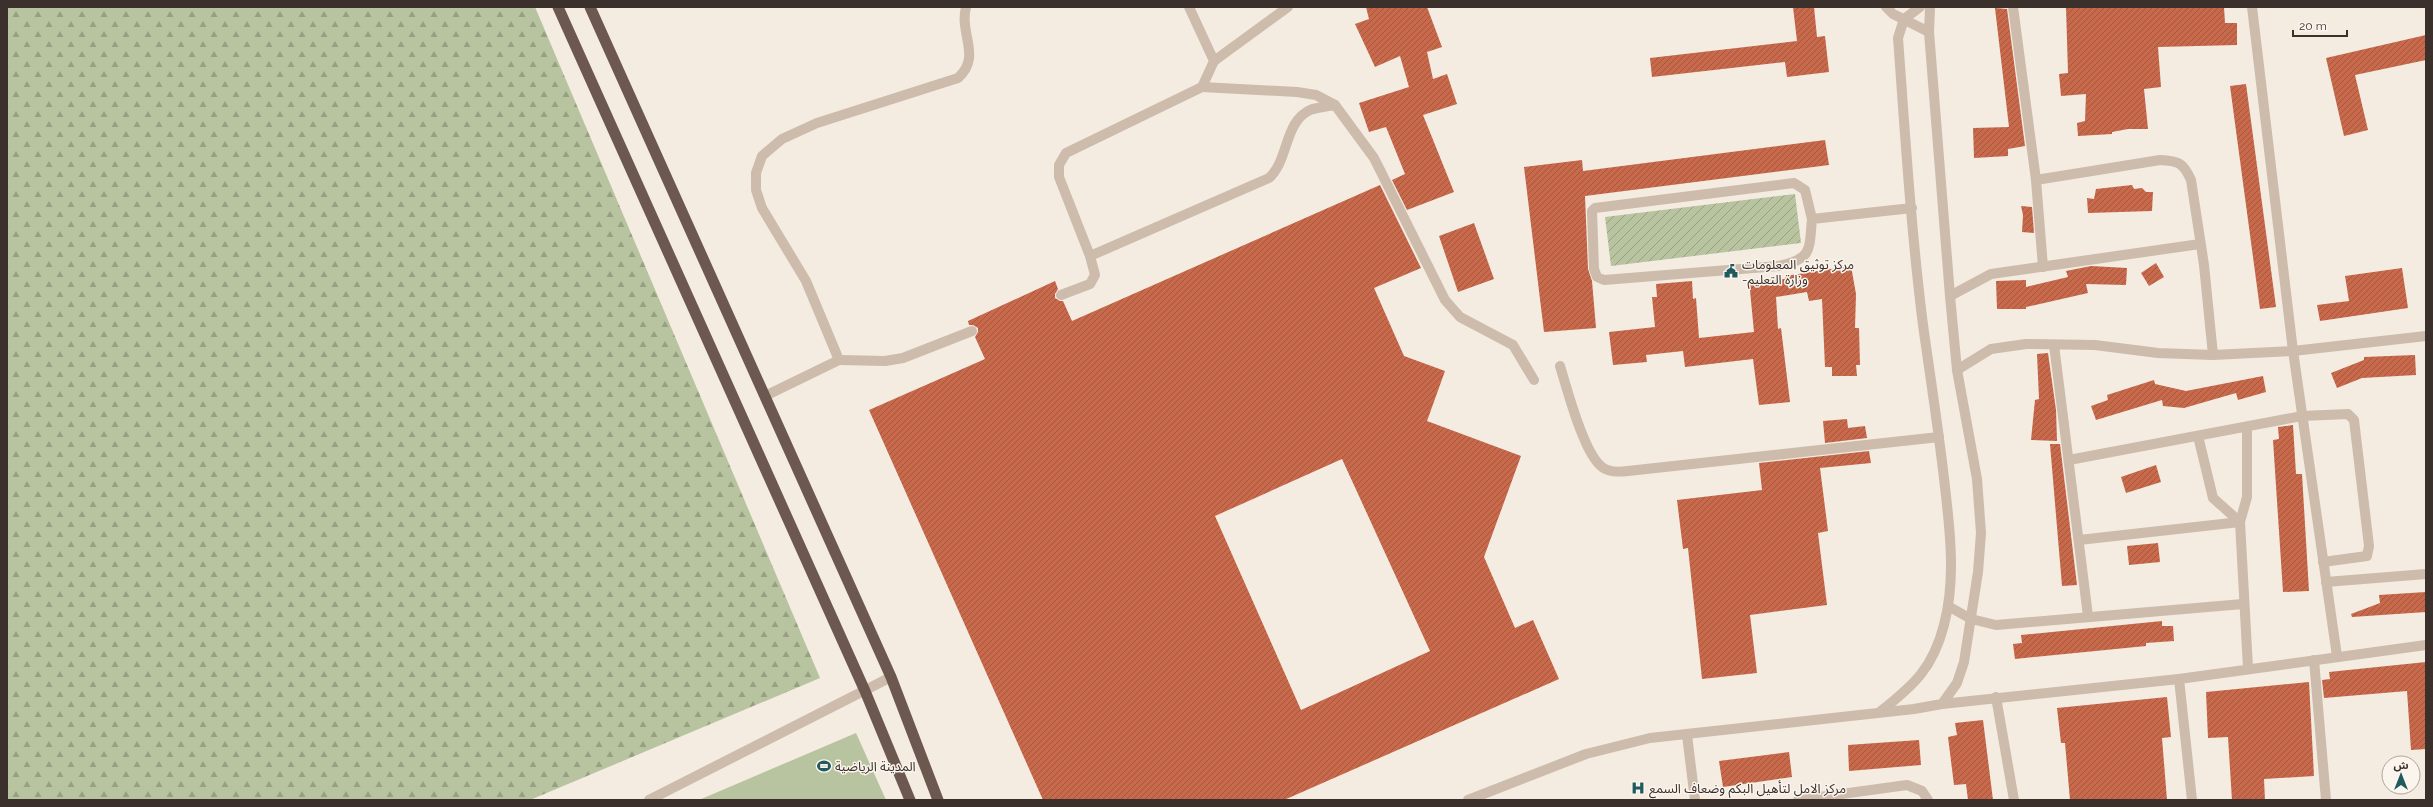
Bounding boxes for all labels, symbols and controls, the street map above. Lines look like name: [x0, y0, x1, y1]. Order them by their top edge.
scale bar: [2293, 12, 2347, 38]
text: 20 m: [2299, 19, 2327, 33]
place label: مركز توثيق المعلومات -وزارة التعليم: [1742, 257, 1854, 290]
public building icon: مركز توثيق المعلومات -وزارة التعليم: [1723, 263, 1739, 279]
north arrow: [2381, 755, 2421, 795]
sports icon: المدينة الرياضية: [816, 758, 832, 774]
place label: المدينة الرياضية: [835, 759, 916, 774]
text: ش: [2393, 759, 2409, 772]
hospital icon: مركز الامل لتأهيل البكم وضعاف السمع: [1630, 780, 1646, 796]
place label: مركز الامل لتأهيل البكم وضعاف السمع: [1649, 780, 1846, 799]

